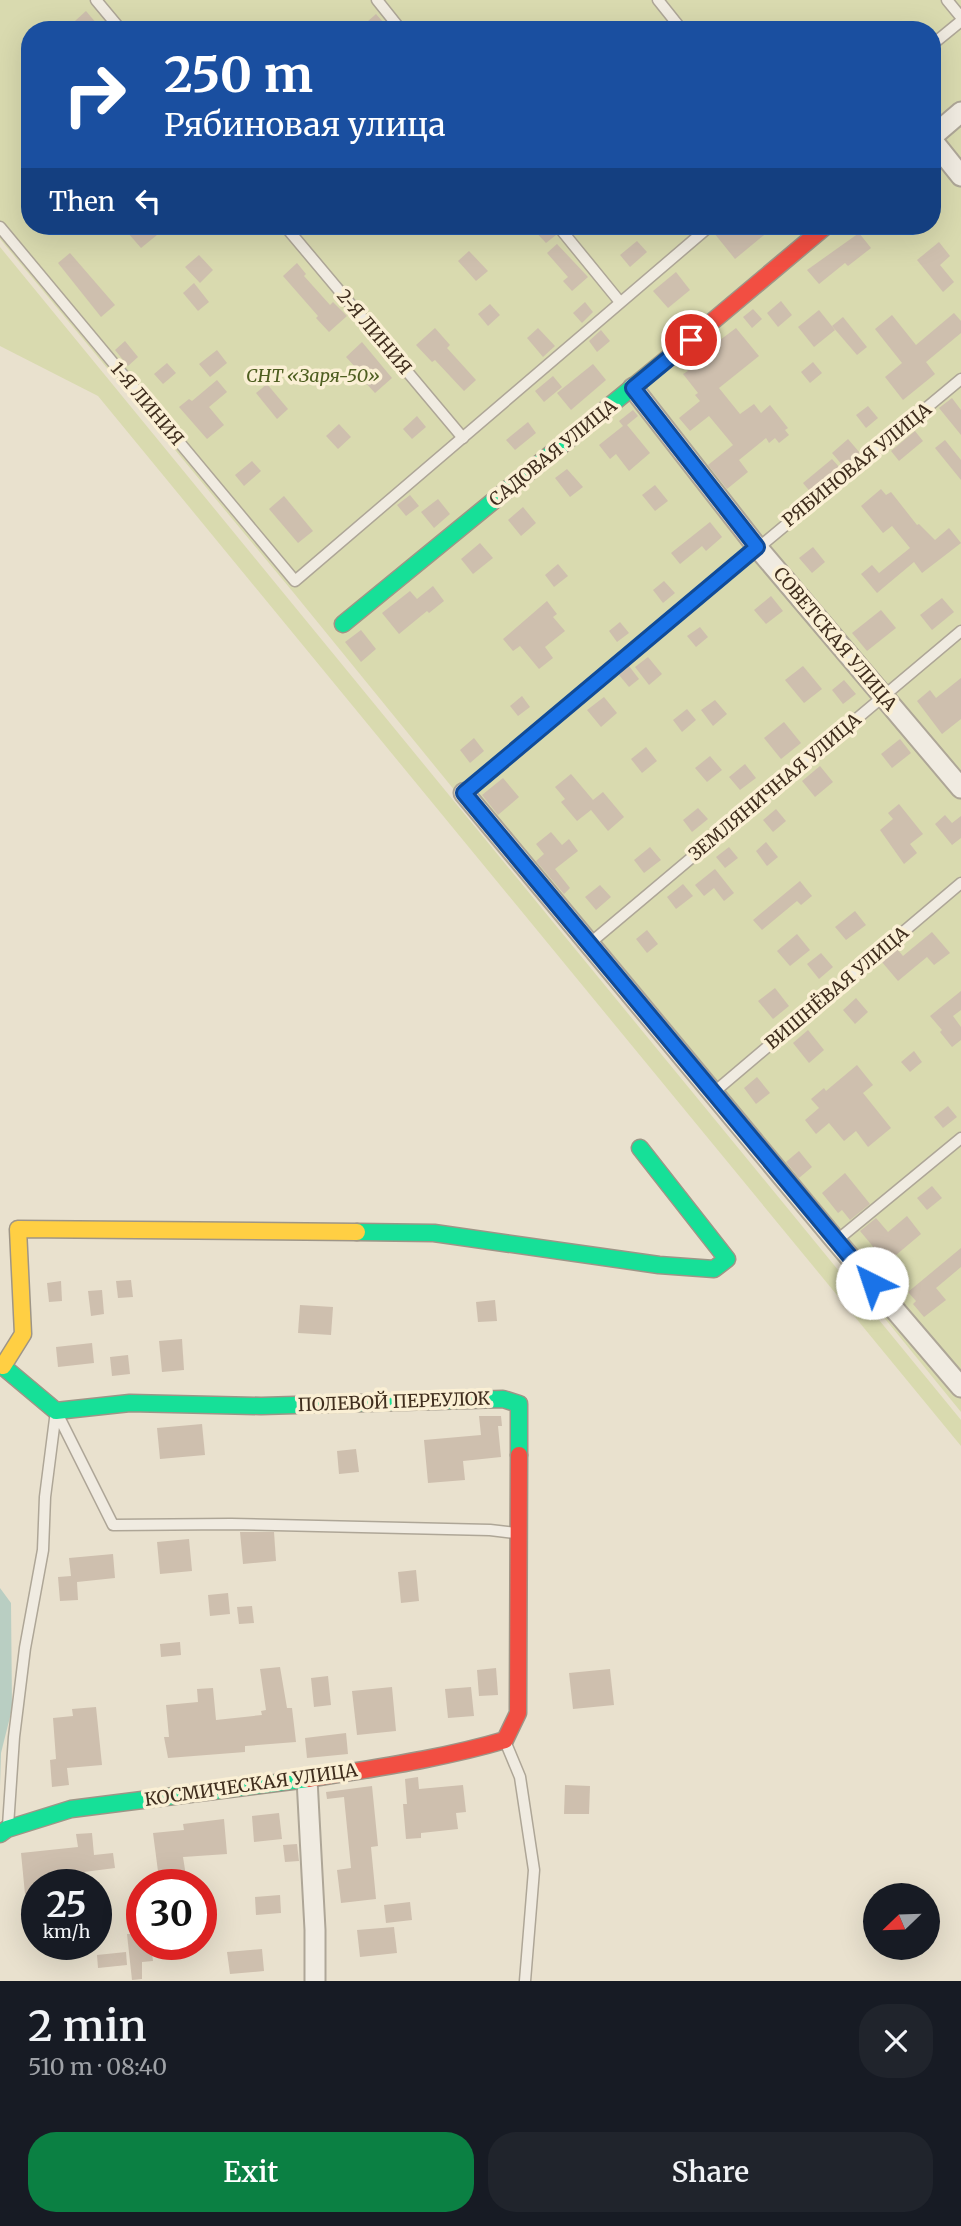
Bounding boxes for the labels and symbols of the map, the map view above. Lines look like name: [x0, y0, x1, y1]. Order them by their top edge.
street label: 2-Я ЛИНИЯ: [332, 284, 417, 379]
pin: [661, 310, 721, 370]
street label: 1-Я ЛИНИЯ: [106, 357, 189, 450]
park label: СНТ «Заря-50»: [246, 364, 380, 387]
street label: САДОВАЯ УЛИЦА: [484, 394, 621, 511]
street label: РЯБИНОВАЯ УЛИЦА: [778, 397, 936, 532]
street label: СОВЕТСКАЯ УЛИЦА: [769, 562, 902, 715]
street label: ЗЕМЛЯНИЧНАЯ УЛИЦА: [684, 708, 866, 865]
street label: ВИШНЁВАЯ УЛИЦА: [761, 921, 913, 1054]
position arrow: [835, 1246, 909, 1320]
street label: ПОЛЕВОЙ ПЕРЕУЛОК: [297, 1387, 491, 1416]
street label: КОСМИЧЕСКАЯ УЛИЦА: [143, 1758, 359, 1811]
speed limit sign: 30: [126, 1869, 217, 1960]
north arrow: [863, 1883, 940, 1960]

